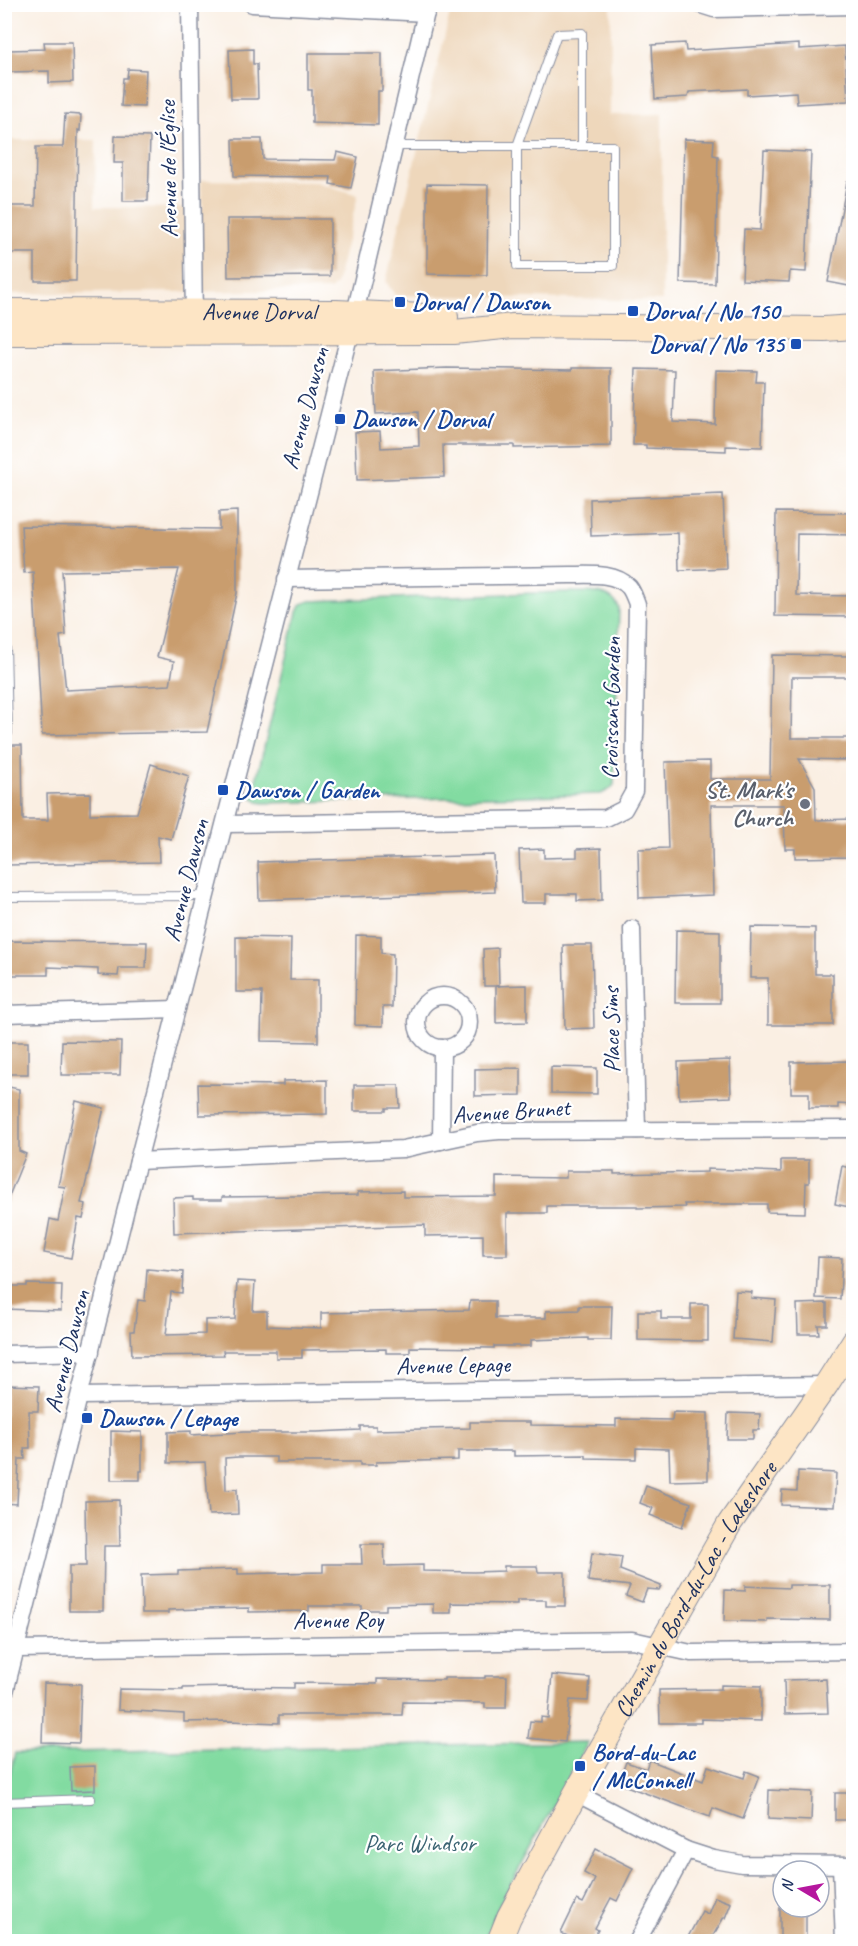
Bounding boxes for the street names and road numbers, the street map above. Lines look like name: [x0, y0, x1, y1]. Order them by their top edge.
street label: Avenue de l'Église: [152, 98, 184, 238]
street label: Avenue Dorval: [202, 297, 320, 327]
street label: Avenue Dawson: [274, 343, 336, 472]
street label: Croissant Garden: [595, 636, 627, 780]
street label: Avenue Dawson: [156, 815, 216, 944]
street label: Place Sims: [595, 984, 627, 1073]
street label: Avenue Brunet: [451, 1092, 573, 1130]
street label: Avenue Dawson: [37, 1286, 97, 1415]
street label: Avenue Lepage: [396, 1349, 512, 1381]
street label: Chemin du Bord-du-Lac - Lakeshore: [607, 1454, 785, 1723]
street label: Avenue Roy: [293, 1604, 385, 1636]

